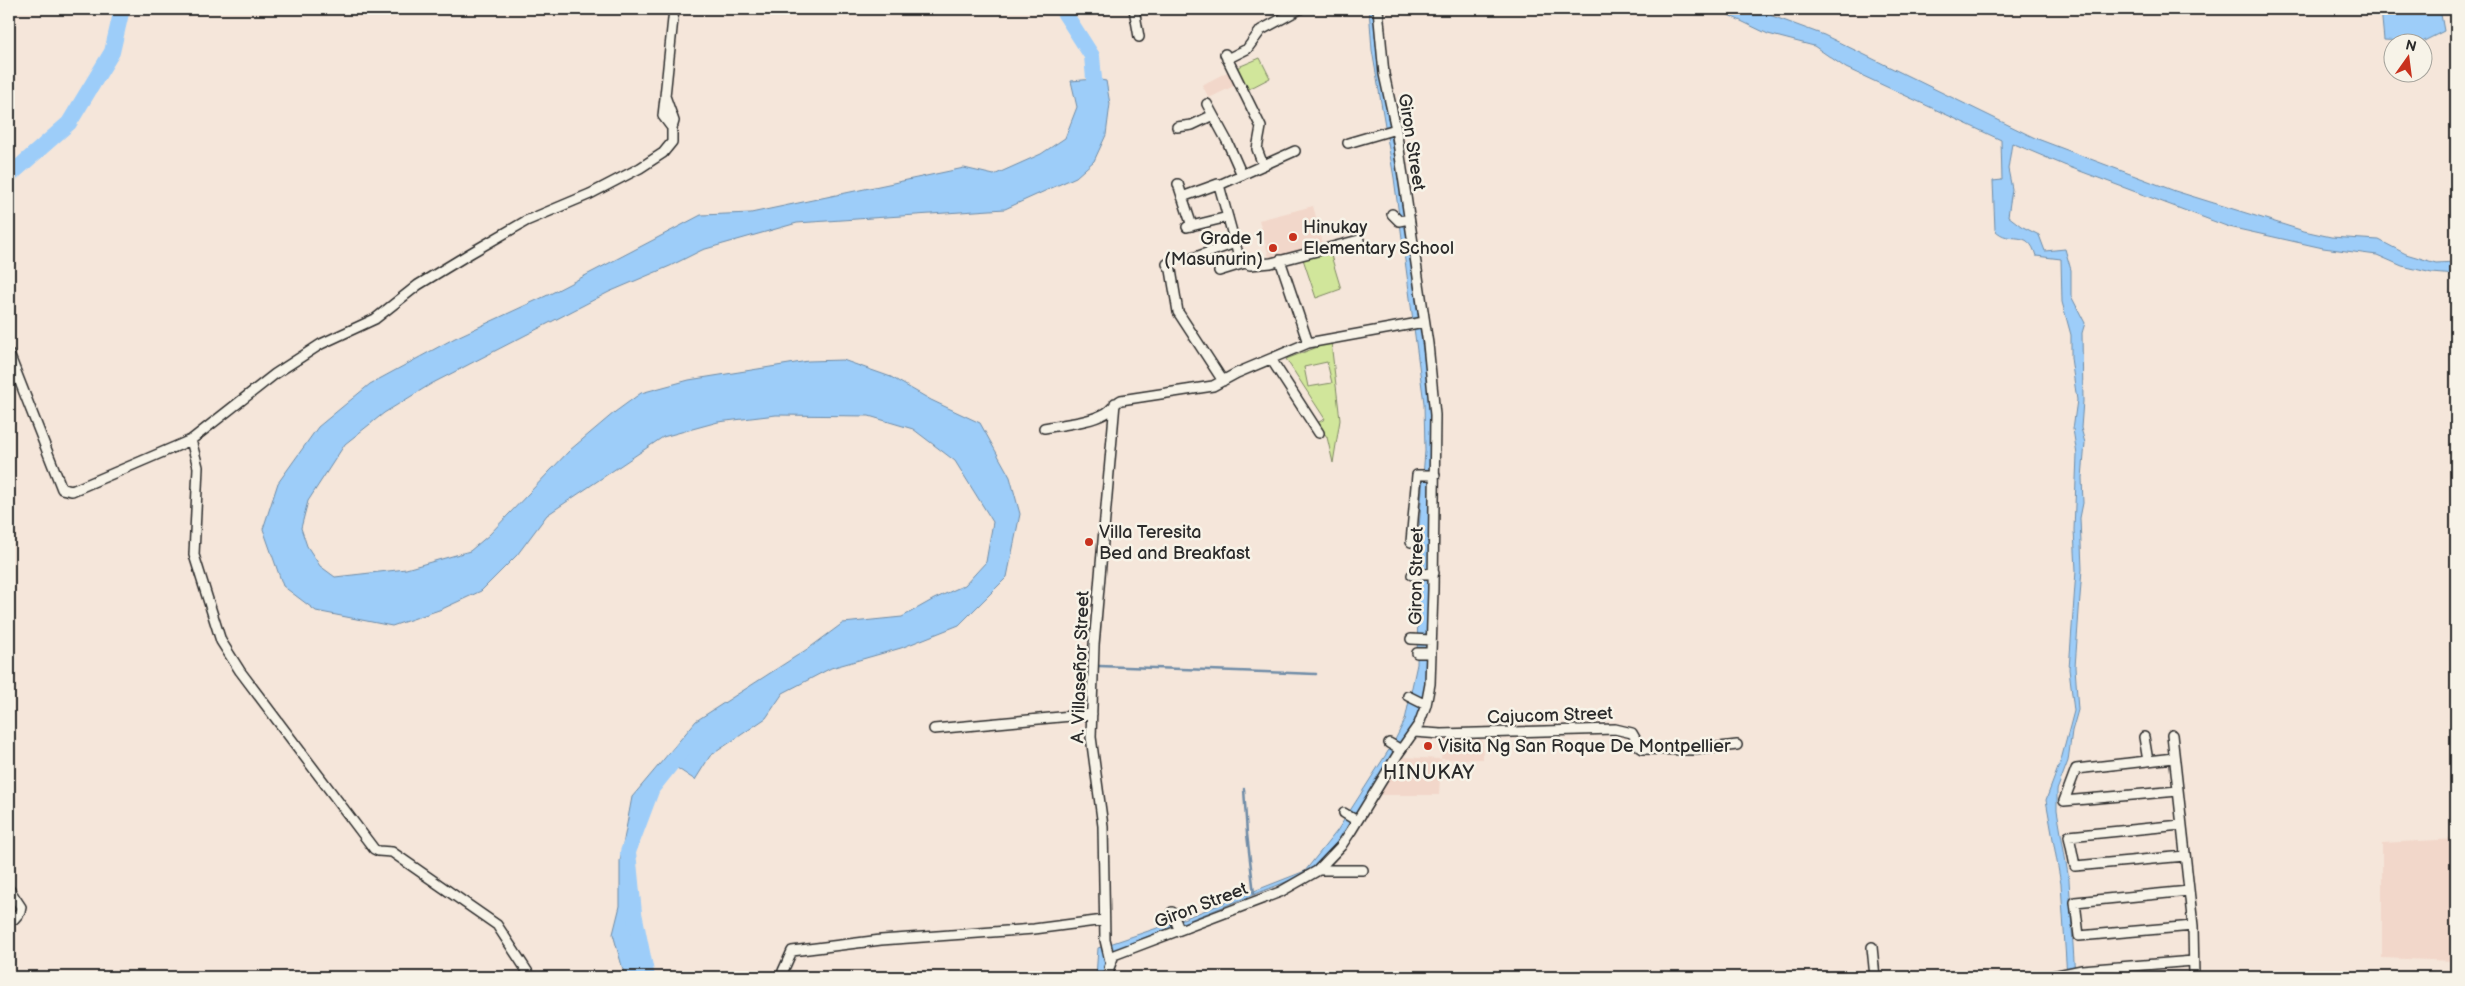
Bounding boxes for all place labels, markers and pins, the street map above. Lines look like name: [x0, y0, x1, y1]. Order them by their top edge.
place label: Hinukay Elementary School: [1303, 217, 1454, 259]
place label: Grade 1 (Masunurin): [1164, 228, 1263, 270]
marker: Hinukay Elementary School: [1287, 231, 1299, 243]
marker: Grade 1 (Masunurin): [1267, 242, 1279, 254]
place label: Villa Teresita Bed and Breakfast: [1099, 522, 1251, 564]
marker: Villa Teresita Bed and Breakfast: [1083, 536, 1095, 548]
place label: Visita Ng San Roque De Montpellier: [1438, 736, 1731, 757]
marker: Visita Ng San Roque De Montpellier: [1422, 740, 1434, 752]

